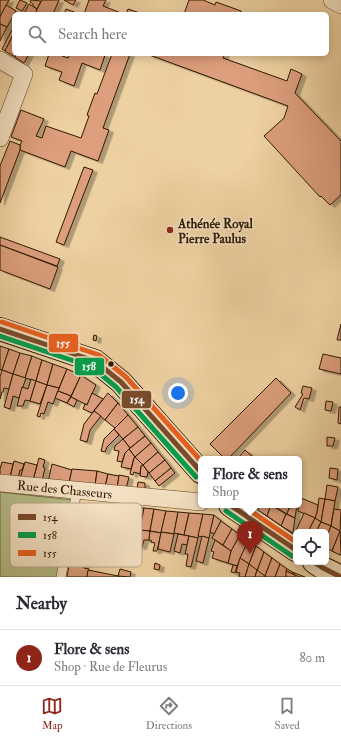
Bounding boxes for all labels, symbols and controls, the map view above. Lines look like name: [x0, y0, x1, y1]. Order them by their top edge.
search box: [12, 12, 329, 56]
icon: search: [26, 23, 48, 45]
text: Search here: [58, 25, 127, 44]
place label: Athénée Royal Pierre Paulus: [177, 216, 253, 247]
marker: Athénée Royal Pierre Paulus: [165, 225, 175, 235]
line badge: 155: [48, 333, 79, 353]
text: 155: [56, 337, 70, 350]
line badge: 158: [74, 357, 105, 376]
unlabelled marker: [106, 359, 116, 369]
text: 158: [82, 360, 97, 373]
your location: [168, 383, 188, 403]
line badge: 154: [121, 390, 152, 409]
text: 154: [130, 393, 145, 407]
popup: [198, 456, 302, 508]
text: Flore & sens: [212, 465, 288, 484]
street label: Rue des Chasseurs: [16, 478, 113, 503]
text: Shop: [212, 484, 239, 500]
legend: [10, 503, 142, 567]
text: 154: [43, 511, 58, 524]
pin: 1: [237, 521, 263, 554]
text: 158: [43, 529, 57, 542]
map controls: [293, 529, 329, 565]
button: locate: [293, 529, 329, 565]
text: 155: [43, 547, 57, 560]
text: Nearby: [16, 593, 67, 614]
text: Flore & sens: [54, 640, 129, 659]
text: 1: [27, 650, 31, 666]
text: 80 m: [299, 650, 325, 666]
text: Shop · Rue de Fleurus: [54, 659, 167, 675]
tab: Map: [41, 695, 63, 732]
tab: Directions: [146, 695, 192, 732]
tab: Saved: [275, 695, 300, 732]

